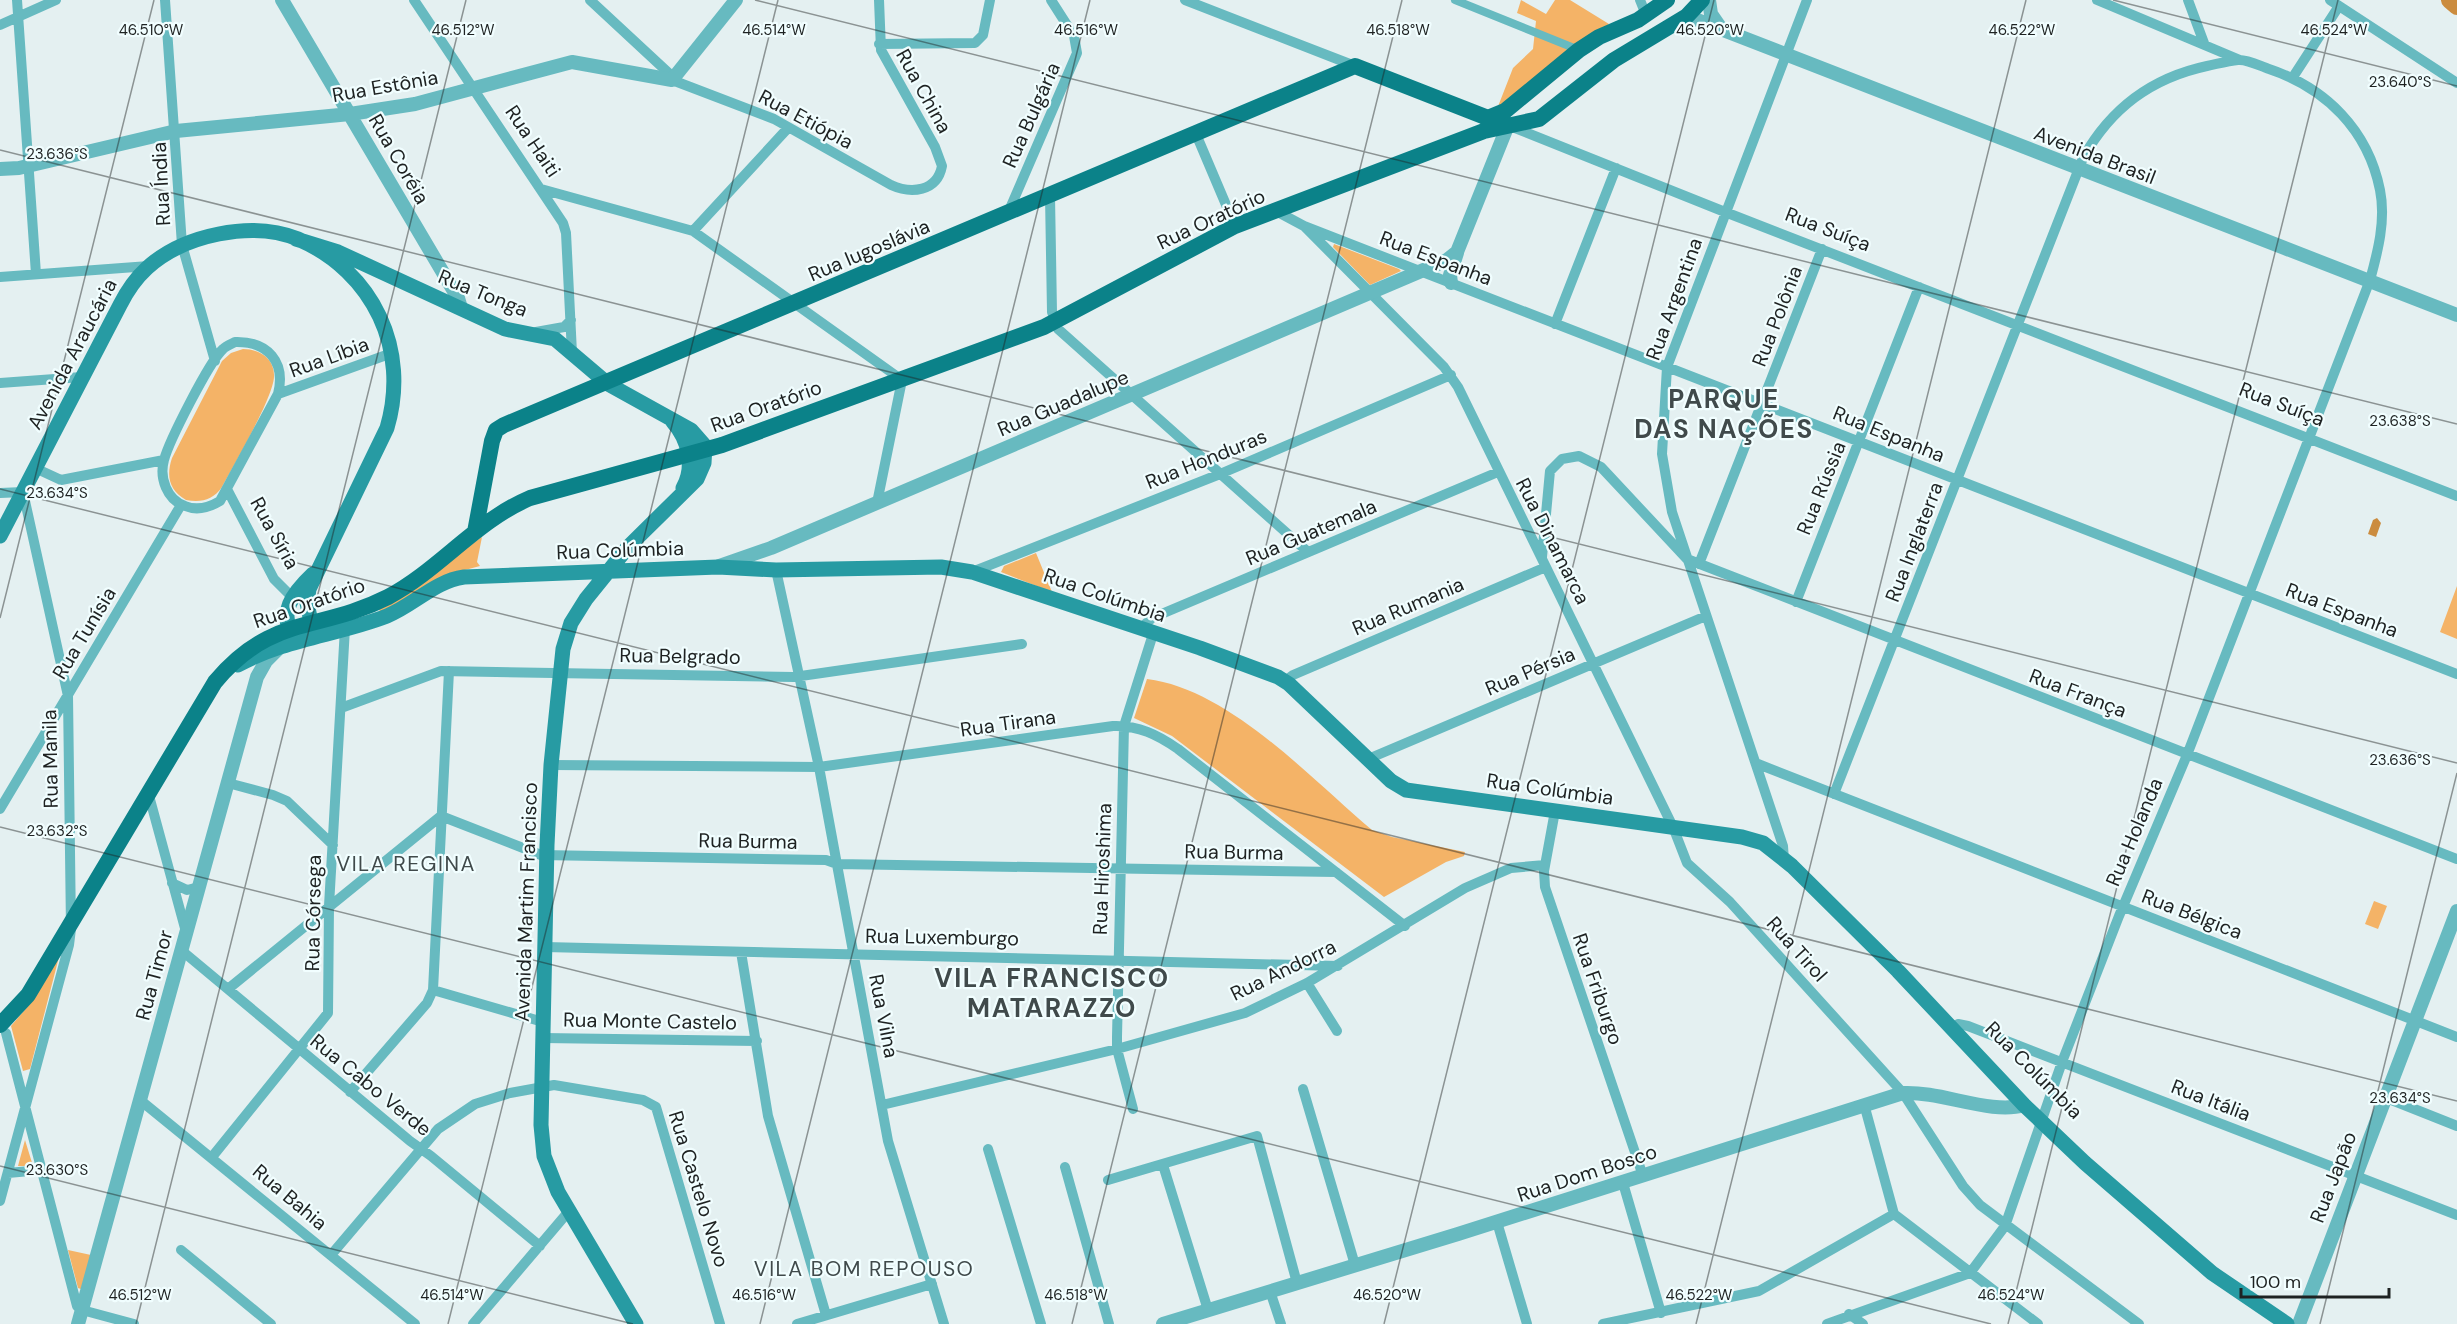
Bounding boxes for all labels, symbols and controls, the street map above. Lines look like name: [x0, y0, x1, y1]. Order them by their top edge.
text: 46.510°W: [119, 20, 184, 40]
text: 46.512°W: [431, 20, 495, 40]
text: 46.514°W: [742, 20, 806, 40]
text: 46.516°W: [1054, 20, 1118, 40]
text: 46.518°W: [1366, 20, 1430, 40]
text: 46.520°W: [1676, 20, 1745, 40]
text: 46.522°W: [1989, 20, 2056, 40]
text: 46.524°W: [2301, 20, 2368, 40]
street label: Rua China: [890, 44, 958, 138]
street label: Rua Bulgária: [996, 58, 1066, 172]
street label: Rua Estônia: [330, 64, 440, 108]
text: 23.640°S: [2369, 72, 2432, 92]
street label: Rua Etiópia: [754, 83, 858, 155]
street label: Rua Haiti: [499, 100, 567, 182]
street label: Rua Coréia: [363, 109, 435, 209]
street label: Avenida Brasil: [2030, 120, 2160, 190]
street label: Rua Índia: [146, 141, 176, 227]
text: 23.636°S: [26, 144, 88, 164]
street label: Rua Oratório: [1153, 183, 1269, 255]
street label: Rua Suíça: [1782, 201, 1874, 257]
street label: Rua Iugoslávia: [804, 213, 934, 287]
street label: Rua Espanha: [1376, 225, 1496, 291]
street label: Rua Argentina: [1640, 234, 1708, 364]
street label: Rua Polônia: [1746, 262, 1808, 370]
street label: Rua Tonga: [434, 263, 532, 323]
street label: Avenida Araucária: [21, 274, 123, 434]
street label: Rua Líbia: [286, 331, 372, 383]
street label: Rua Guadalupe: [993, 364, 1133, 442]
street label: Rua Oratório: [707, 374, 825, 438]
street label: Rua Suíça: [2236, 376, 2328, 432]
district label: PARQUE DAS NAÇÕES: [1634, 382, 1814, 446]
street label: Rua Espanha: [1829, 400, 1949, 468]
text: 23.638°S: [2369, 411, 2431, 431]
street label: Rua Honduras: [1141, 423, 1271, 495]
street label: Rua Rússia: [1790, 437, 1852, 539]
street label: Rua Dinamarca: [1510, 473, 1596, 609]
street label: Rua Inglaterra: [1879, 478, 1949, 606]
text: 23.634°S: [26, 483, 88, 503]
street label: Rua Síria: [245, 492, 305, 574]
street label: Rua Guatemala: [1242, 493, 1380, 571]
street label: Rua Colúmbia: [556, 535, 684, 565]
street label: Rua Colúmbia: [1040, 562, 1170, 628]
street label: Rua Rumania: [1348, 571, 1468, 641]
street label: Rua Oratório: [250, 572, 368, 634]
street label: Rua Espanha: [2282, 577, 2402, 643]
street label: Rua Tunísia: [46, 582, 122, 684]
street label: Rua Pérsia: [1481, 640, 1579, 702]
street label: Rua Belgrado: [619, 642, 741, 670]
street label: Rua França: [2026, 663, 2130, 723]
street label: Rua Tirana: [959, 703, 1057, 743]
street label: Rua Manila: [36, 709, 64, 809]
text: 23.636°S: [2369, 750, 2431, 770]
street label: Rua Colúmbia: [1485, 767, 1615, 811]
street label: Rua Holanda: [2100, 774, 2168, 890]
street label: Avenida Martim Francisco: [509, 782, 543, 1022]
street label: Rua Hiroshima: [1087, 803, 1117, 935]
text: 23.632°S: [27, 821, 88, 841]
street label: Rua Burma: [698, 827, 798, 855]
street label: Rua Burma: [1184, 838, 1284, 866]
district label: VILA REGINA: [336, 850, 476, 878]
street label: Rua Córsega: [299, 855, 327, 971]
street label: Rua Bélgica: [2138, 883, 2246, 945]
street label: Rua Tirol: [1761, 911, 1833, 987]
street label: Rua Luxemburgo: [865, 923, 1019, 951]
street label: Rua Timor: [129, 927, 179, 1023]
street label: Rua Friburgo: [1567, 930, 1629, 1048]
street label: Rua Andorra: [1226, 933, 1340, 1007]
district label: VILA FRANCISCO MATARAZZO: [934, 961, 1170, 1025]
street label: Rua Vilna: [863, 972, 905, 1060]
street label: Rua Monte Castelo: [563, 1006, 737, 1036]
street label: Rua Colúmbia: [1980, 1016, 2088, 1124]
street label: Rua Cabo Verde: [305, 1028, 437, 1142]
street label: Rua Itália: [2168, 1073, 2254, 1127]
text: 23.634°S: [2369, 1088, 2431, 1108]
street label: Rua Castelo Novo: [663, 1108, 735, 1270]
street label: Rua Japão: [2304, 1128, 2362, 1226]
street label: Rua Dom Bosco: [1514, 1138, 1660, 1208]
street label: Rua Bahia: [247, 1158, 333, 1236]
text: 23.630°S: [26, 1160, 89, 1180]
district label: VILA BOM REPOUSO: [754, 1255, 974, 1283]
scale bar: [2241, 1261, 2390, 1299]
text: 100 m: [2250, 1270, 2301, 1294]
text: 46.512°W: [108, 1285, 172, 1305]
text: 46.514°W: [420, 1285, 484, 1305]
text: 46.516°W: [732, 1285, 796, 1305]
text: 46.518°W: [1044, 1285, 1108, 1305]
text: 46.520°W: [1353, 1285, 1422, 1305]
text: 46.522°W: [1666, 1285, 1733, 1305]
text: 46.524°W: [1978, 1285, 2045, 1305]

